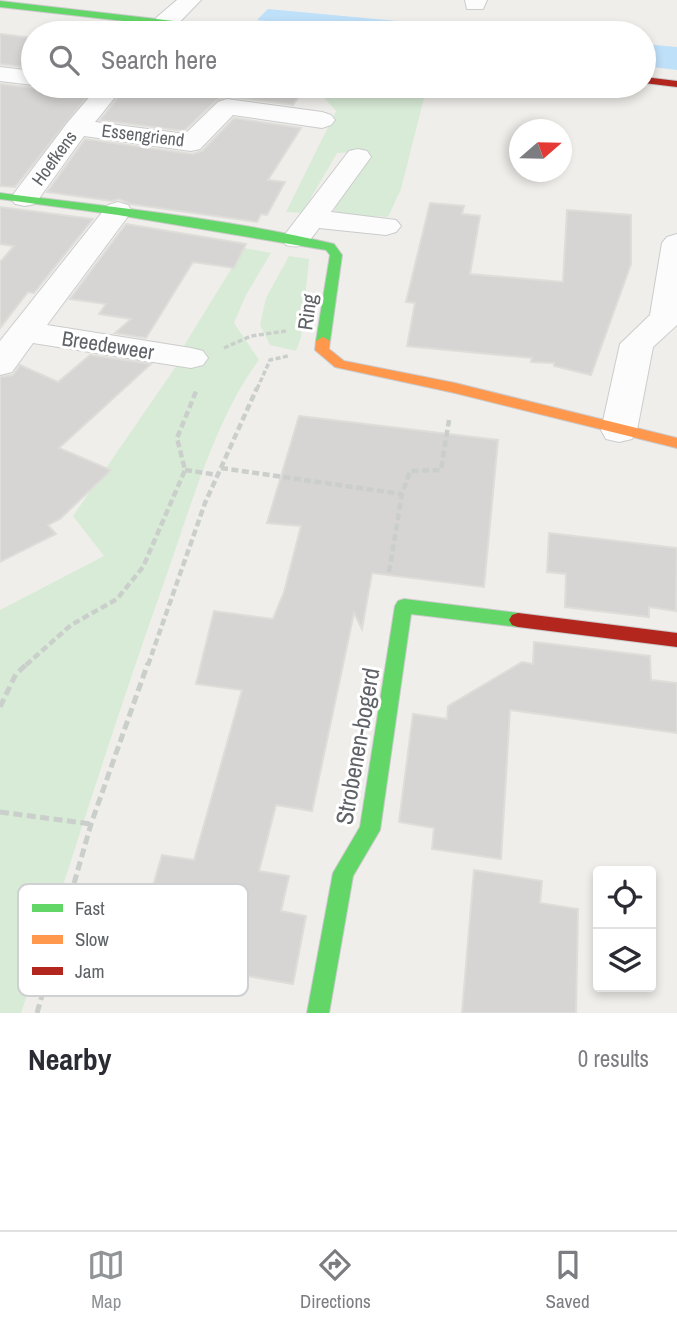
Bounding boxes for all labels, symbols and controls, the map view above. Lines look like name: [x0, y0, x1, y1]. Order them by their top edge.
search box: [21, 21, 656, 98]
icon: search: [45, 41, 83, 79]
text: Search here: [101, 42, 217, 77]
street label: Essengriend: [100, 118, 186, 152]
north arrow: [509, 119, 572, 182]
street label: Hoefkens: [26, 125, 82, 191]
street label: Ring: [290, 292, 324, 332]
street label: Breedeweer: [60, 323, 156, 367]
street label: Strobenen-bogerd: [327, 665, 387, 827]
map controls: [593, 866, 656, 992]
button: locate: [593, 866, 656, 929]
legend: [18, 884, 248, 996]
text: Fast: [75, 895, 105, 921]
text: Slow: [75, 926, 110, 952]
button: layers: [593, 929, 656, 992]
text: Jam: [75, 958, 104, 984]
text: Nearby: [28, 1039, 111, 1079]
text: 0 results: [578, 1043, 649, 1074]
tab: Map: [87, 1246, 125, 1314]
tab: Directions: [300, 1246, 371, 1314]
tab: Saved: [546, 1246, 590, 1314]

